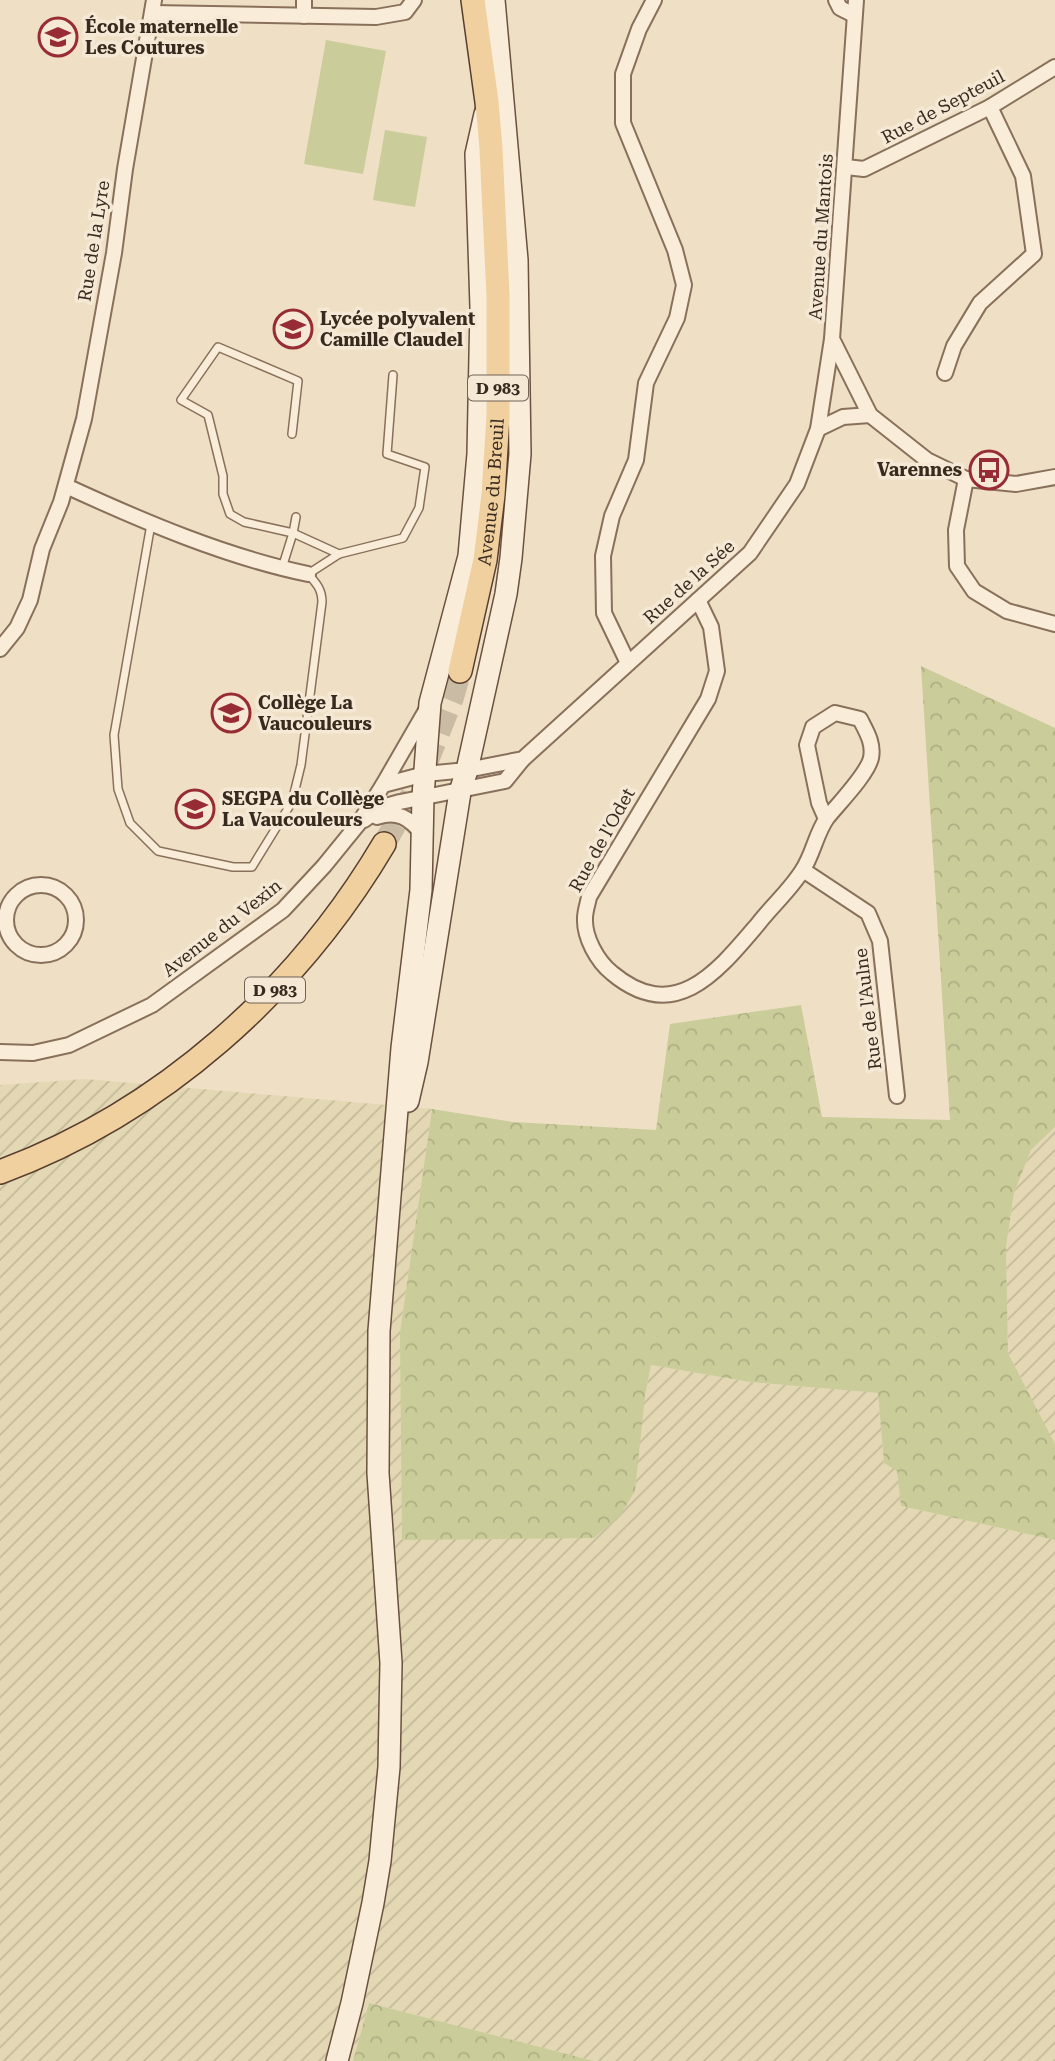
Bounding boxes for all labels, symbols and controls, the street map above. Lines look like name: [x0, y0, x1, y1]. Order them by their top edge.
place label: École maternelle Les Coutures: [85, 15, 239, 58]
school or university icon: École maternelle Les Coutures: [37, 16, 79, 58]
street label: Rue de Septeuil: [878, 65, 1008, 148]
street label: Avenue du Mantois: [804, 153, 837, 321]
street label: Rue de la Lyre: [74, 179, 113, 303]
school or university icon: Lycée polyvalent Camille Claudel: [272, 308, 314, 350]
place label: Lycée polyvalent Camille Claudel: [320, 308, 475, 350]
road number: D 983: [468, 376, 528, 400]
street label: Avenue du Breuil: [473, 417, 508, 567]
bus stop icon: Varennes: [968, 449, 1010, 491]
place label: Varennes: [877, 459, 962, 480]
street label: Rue de la Sée: [639, 535, 739, 628]
school or university icon: Collège La Vaucouleurs: [210, 692, 252, 734]
place label: Collège La Vaucouleurs: [258, 692, 372, 734]
street label: Rue de l'Odet: [564, 784, 639, 895]
school or university icon: SEGPA du Collège La Vaucouleurs: [174, 788, 216, 830]
place label: SEGPA du Collège La Vaucouleurs: [222, 788, 385, 830]
street label: Avenue du Vexin: [158, 874, 286, 981]
street label: Rue de l'Aulne: [850, 947, 885, 1071]
road number: D 983: [245, 978, 305, 1002]

